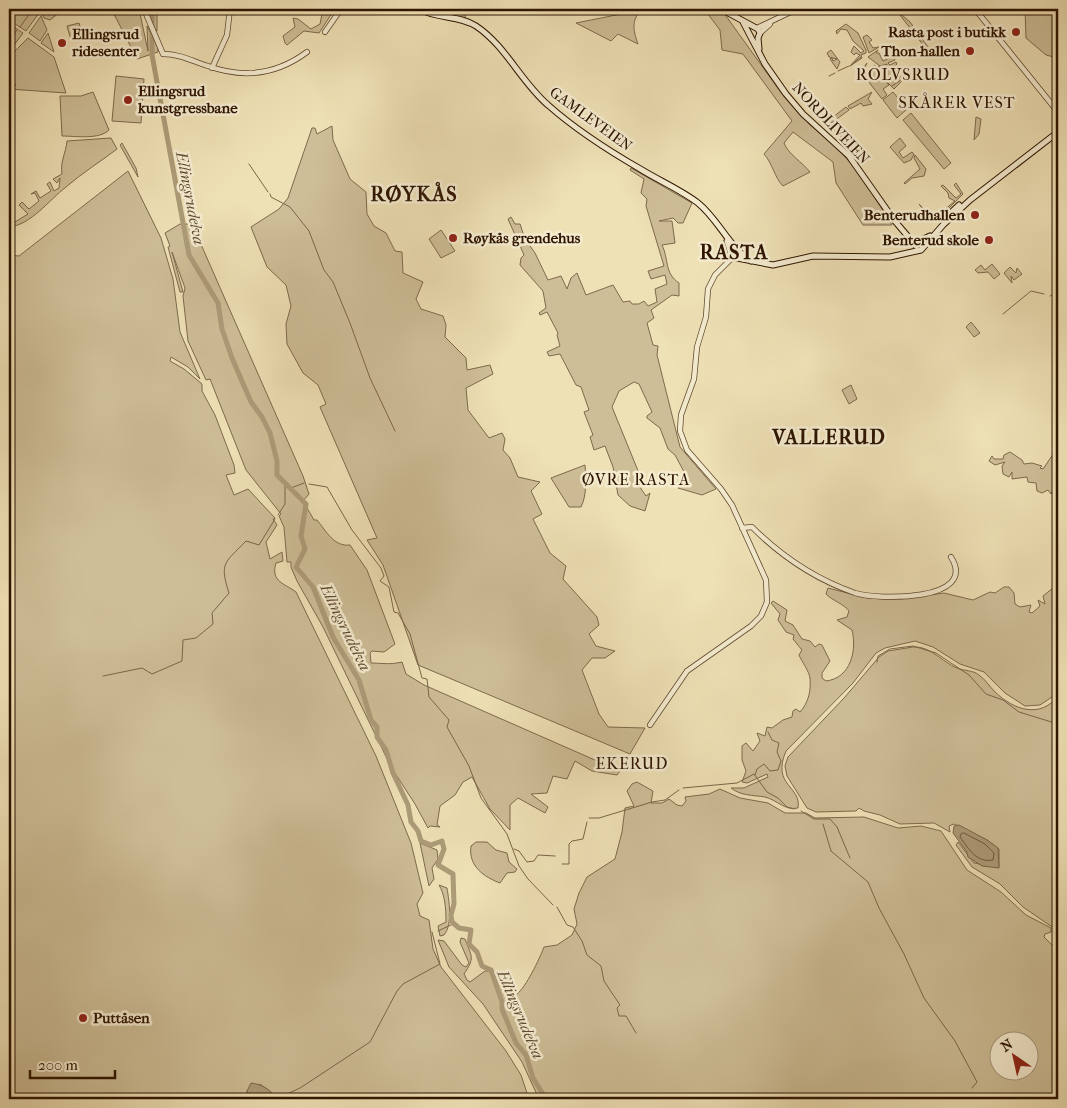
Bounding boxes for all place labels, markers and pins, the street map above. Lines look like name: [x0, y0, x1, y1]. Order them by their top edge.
place label: Rasta post i butikk: [888, 23, 1007, 41]
place label: Ellingsrud ridesenter: [71, 25, 140, 60]
marker: Rasta post i butikk: [1010, 26, 1022, 38]
marker: Ellingsrud ridesenter: [56, 37, 68, 49]
place label: Thon-hallen: [880, 42, 960, 60]
marker: Thon-hallen: [964, 45, 976, 57]
place label: Ellingsrud kunstgressbane: [137, 82, 238, 117]
marker: Ellingsrud kunstgressbane: [122, 94, 134, 106]
place label: Benterudhallen: [864, 206, 965, 224]
marker: Benterudhallen: [969, 209, 981, 221]
place label: Røykås grendehus: [463, 229, 581, 247]
place label: Benterud skole: [882, 231, 980, 249]
marker: Røykås grendehus: [447, 232, 459, 244]
marker: Benterud skole: [983, 234, 995, 246]
place label: Puttåsen: [93, 1009, 150, 1027]
marker: Puttåsen: [77, 1012, 89, 1024]

